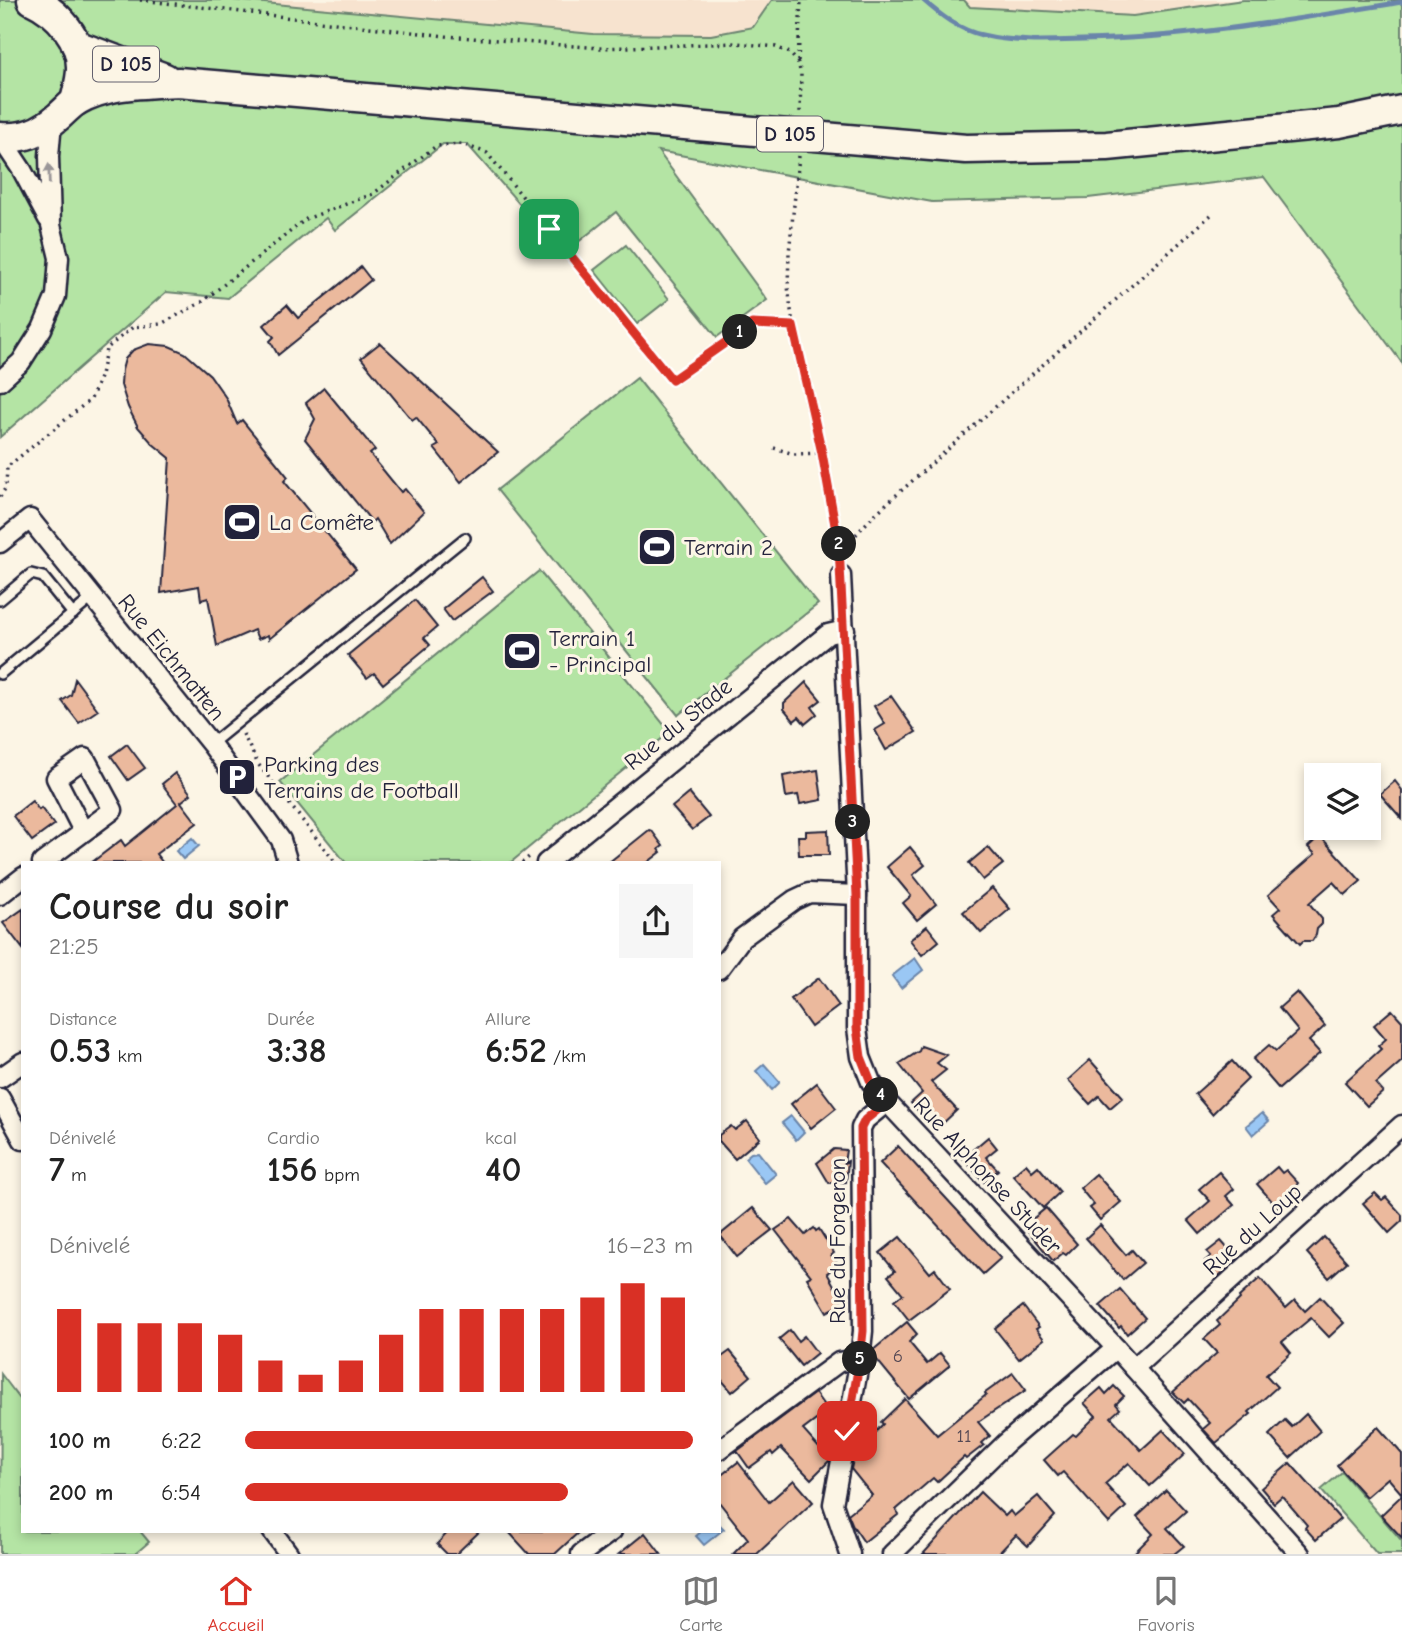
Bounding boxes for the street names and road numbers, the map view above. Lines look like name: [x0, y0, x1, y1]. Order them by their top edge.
road number: D 105: [93, 46, 159, 82]
road number: D 105: [757, 116, 823, 152]
street label: Rue Eichmatten: [112, 589, 231, 726]
street label: Rue du Stade: [619, 673, 738, 776]
street label: Rue Alphonse Studer: [908, 1091, 1068, 1260]
street label: Rue du Forgeron: [824, 1158, 851, 1324]
street label: Rue du Loup: [1197, 1178, 1307, 1281]

